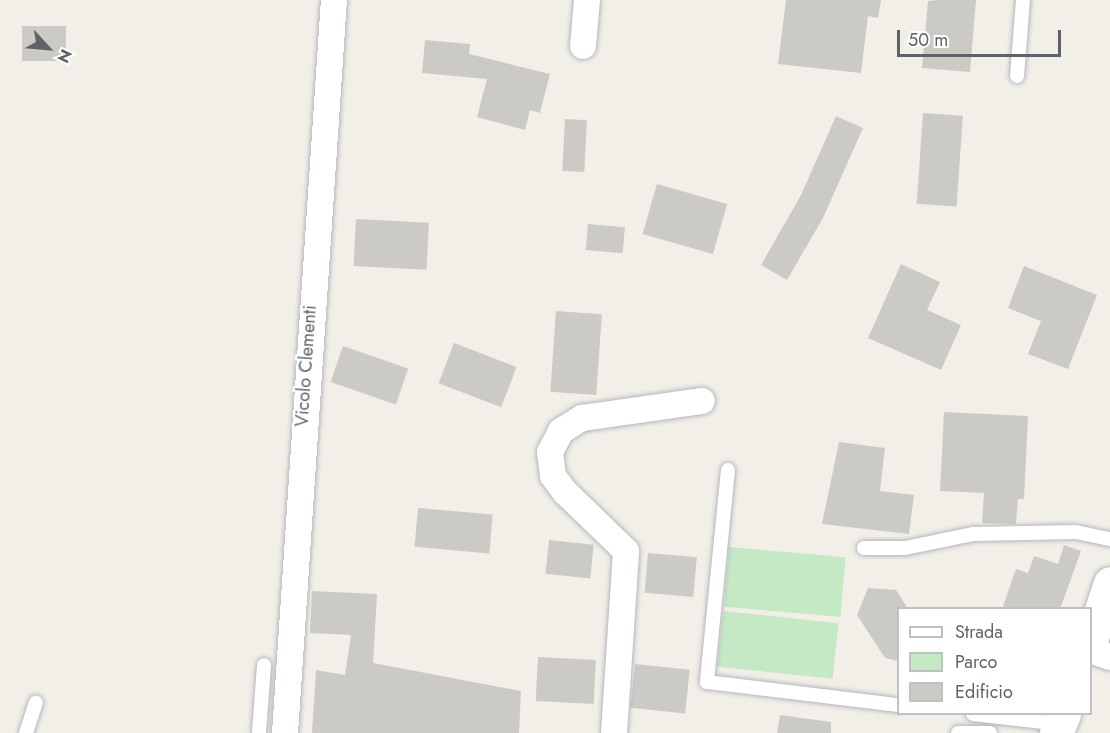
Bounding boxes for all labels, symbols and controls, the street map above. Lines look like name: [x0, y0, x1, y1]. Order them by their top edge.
north arrow: [18, 18, 78, 78]
scale bar: [900, 18, 1064, 56]
text: 50 m: [908, 27, 948, 53]
text: N: [52, 45, 78, 67]
street label: Vicolo Clementi: [291, 304, 321, 428]
legend: [897, 607, 1092, 715]
text: Strada: [955, 619, 1003, 645]
text: Parco: [955, 649, 997, 675]
text: Edificio: [955, 679, 1013, 705]

